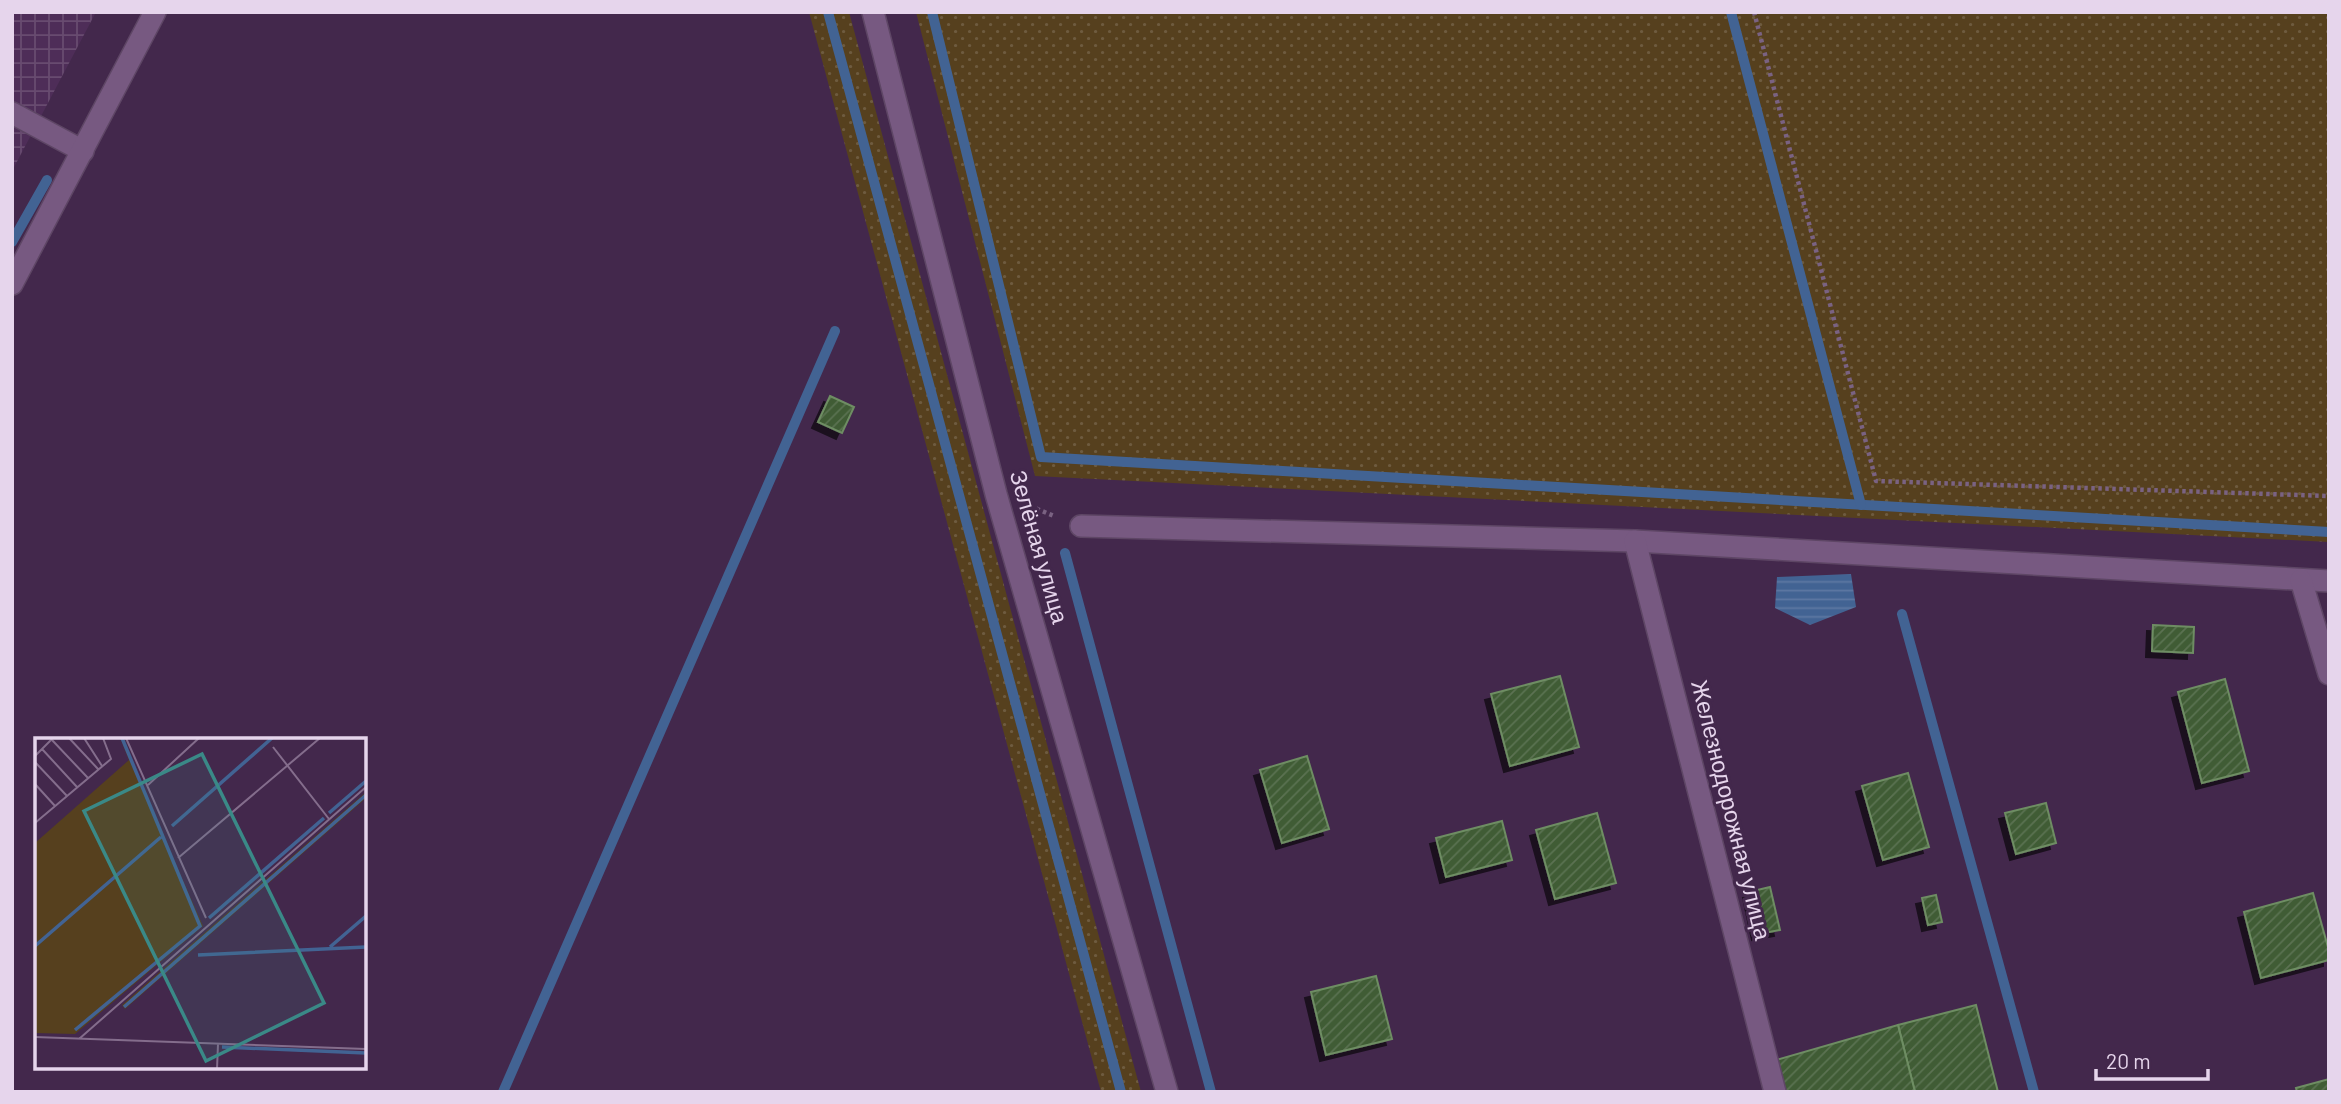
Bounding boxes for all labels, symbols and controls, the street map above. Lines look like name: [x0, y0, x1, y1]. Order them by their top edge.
street label: Зелёная улица: [1005, 467, 1075, 627]
street label: Железнодорожная улица: [1686, 677, 1778, 943]
inset map: [35, 738, 366, 1069]
scale bar: [2096, 1038, 2208, 1082]
text: 20 m: [2106, 1048, 2151, 1073]

